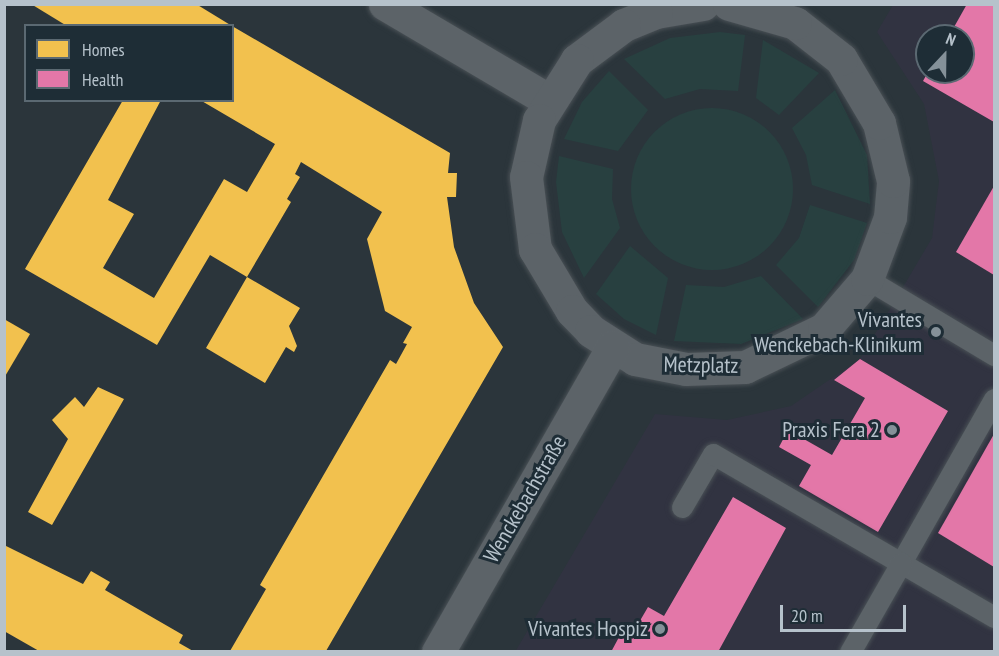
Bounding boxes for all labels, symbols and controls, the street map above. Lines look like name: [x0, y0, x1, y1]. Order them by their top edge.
legend: [24, 24, 234, 102]
north arrow: [915, 24, 975, 84]
text: N: [943, 28, 959, 50]
text: Homes: [82, 38, 125, 61]
text: Health: [82, 68, 123, 91]
place label: Vivantes Wenckebach-Klinikum: [754, 306, 922, 358]
marker: Vivantes Wenckebach-Klinikum: [927, 323, 945, 341]
street label: Metzplatz: [664, 351, 738, 379]
place label: Praxis Fera 2: [782, 417, 880, 443]
marker: Praxis Fera 2: [885, 423, 899, 437]
street label: Wenckebachstraße: [478, 431, 572, 567]
scale bar: [783, 593, 909, 631]
text: 20 m: [791, 604, 823, 627]
place label: Vivantes Hospiz: [528, 616, 648, 642]
marker: Vivantes Hospiz: [653, 622, 667, 636]

